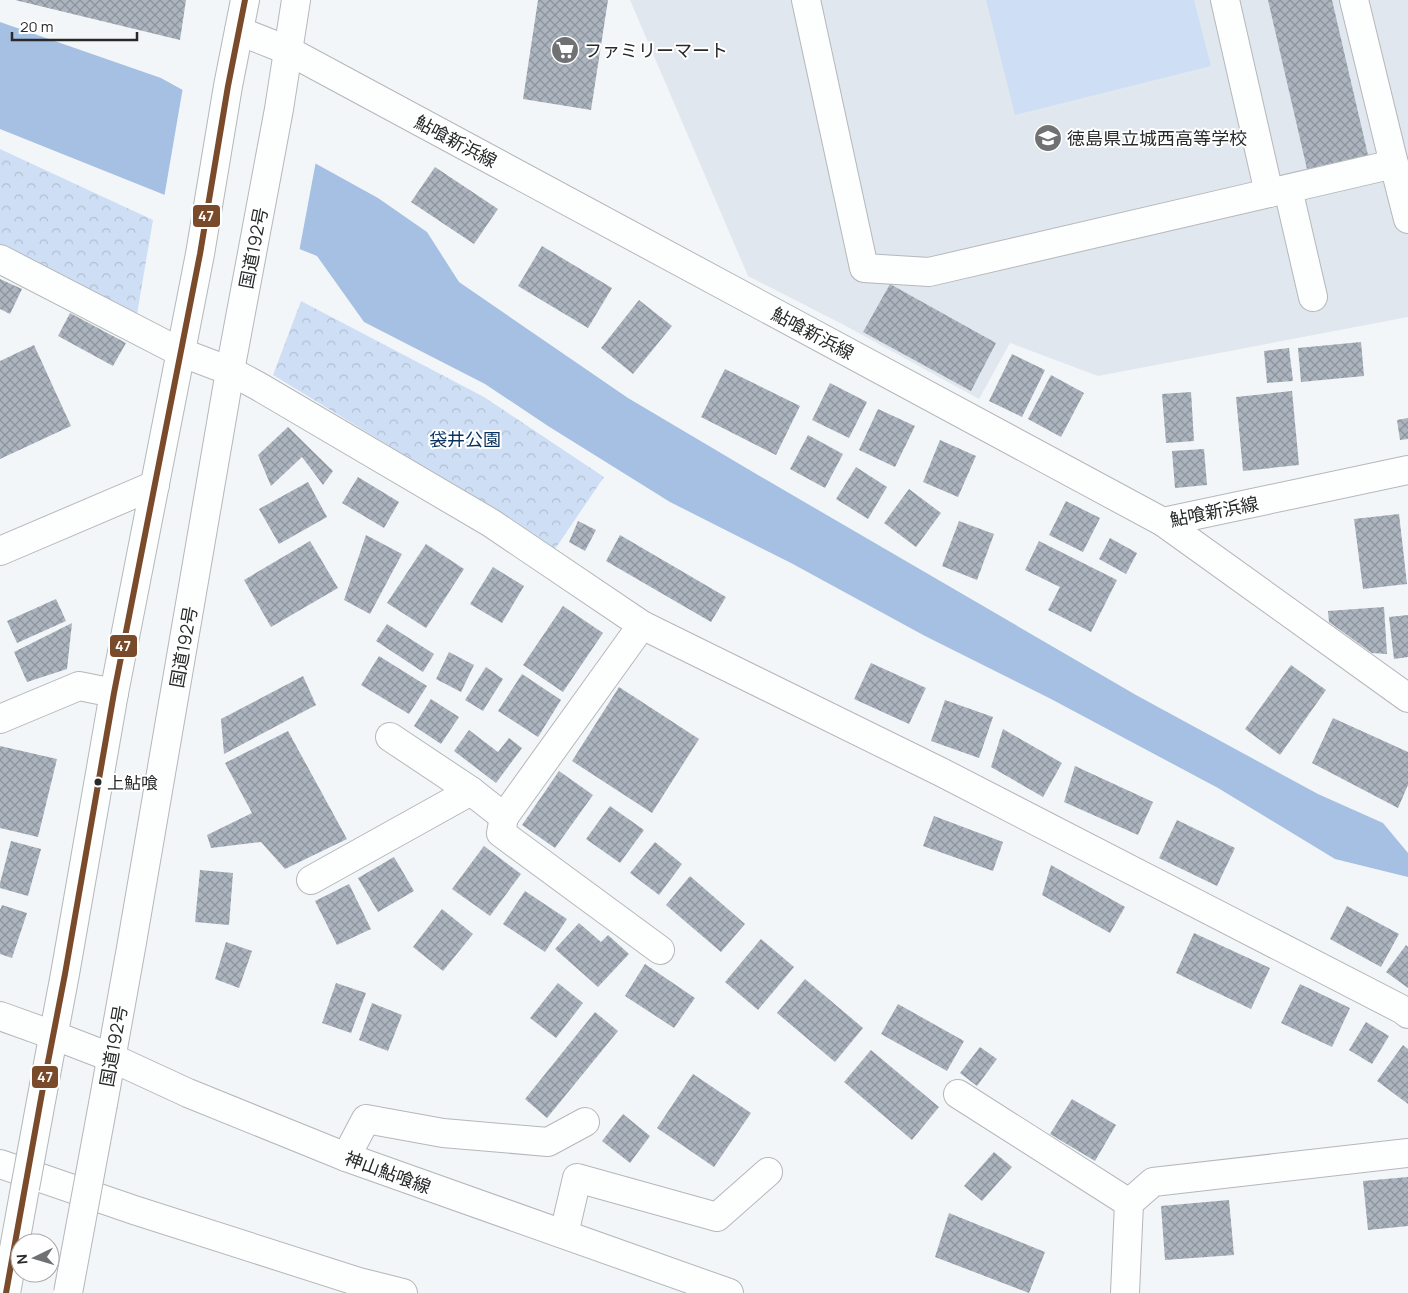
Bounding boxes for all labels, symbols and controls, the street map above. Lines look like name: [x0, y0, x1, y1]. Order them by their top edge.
scale bar: [12, 10, 138, 42]
text: 20 m: [20, 16, 53, 37]
supermarket icon: ファミリーマート: [550, 35, 580, 65]
place label: ファミリーマート: [584, 38, 728, 62]
street label: 鮎喰新浜線: [411, 109, 501, 173]
school or university icon: 徳島県立城西高等学校: [1033, 123, 1063, 153]
place label: 徳島県立城西高等学校: [1067, 126, 1247, 150]
line badge: 47: [192, 204, 221, 228]
street label: 国道192号: [233, 205, 273, 291]
text: 47: [198, 206, 214, 225]
street label: 鮎喰新浜線: [768, 301, 858, 365]
park label: 袋井公園: [429, 427, 501, 451]
street label: 鮎喰新浜線: [1168, 491, 1260, 531]
street label: 国道192号: [164, 604, 202, 690]
line badge: 47: [109, 634, 138, 658]
text: 47: [115, 636, 131, 655]
place label: 上鮎喰: [107, 771, 158, 794]
marker: 上鮎喰: [93, 777, 103, 787]
street label: 国道192号: [94, 1003, 132, 1089]
line badge: 47: [31, 1065, 59, 1089]
text: 47: [37, 1067, 53, 1086]
street label: 神山鮎喰線: [342, 1145, 434, 1199]
north arrow: [10, 1233, 60, 1283]
text: N: [12, 1253, 31, 1265]

